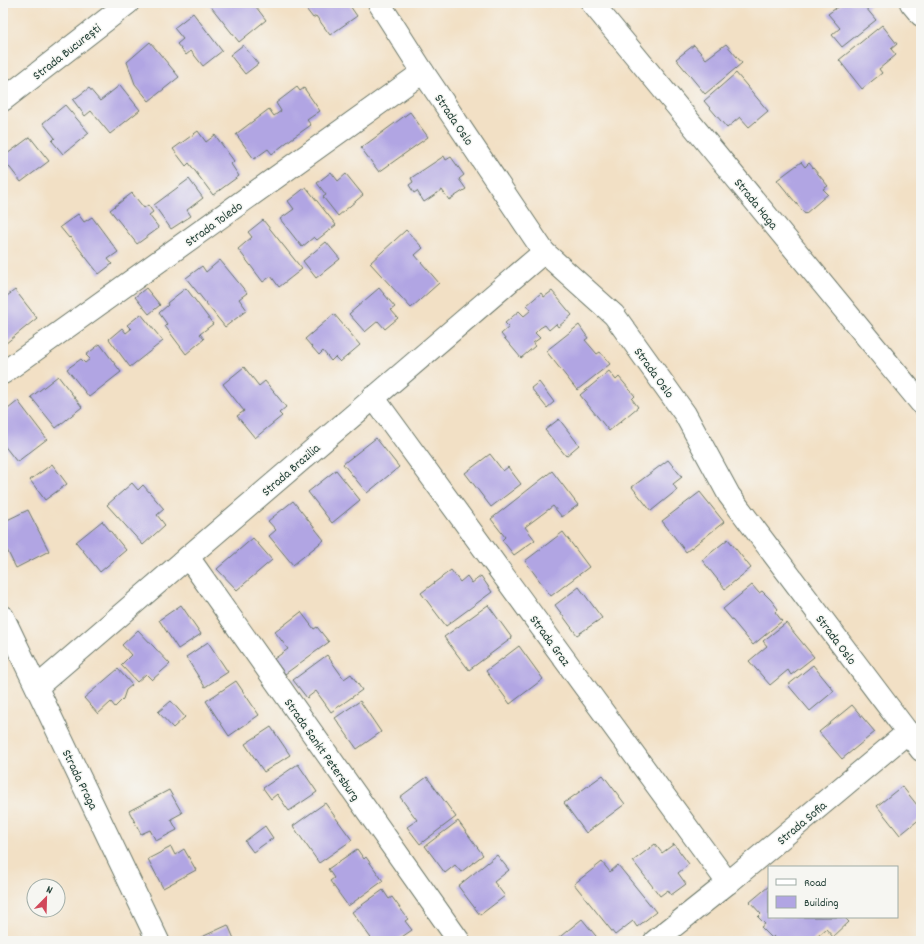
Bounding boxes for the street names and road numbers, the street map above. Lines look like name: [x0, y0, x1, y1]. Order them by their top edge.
street label: Strada București: [29, 20, 106, 86]
street label: Strada Oslo: [429, 91, 477, 150]
street label: Strada Haga: [728, 175, 782, 235]
street label: Strada Toledo: [182, 197, 247, 252]
street label: Strada Oslo: [628, 344, 678, 403]
street label: Strada Brazilia: [258, 439, 326, 502]
street label: Strada Oslo: [810, 611, 860, 670]
street label: Strada Graz: [524, 612, 574, 671]
street label: Strada Sankt Petersburg: [278, 695, 364, 806]
street label: Strada Praga: [56, 747, 102, 814]
street label: Strada Sofia: [773, 797, 832, 851]

